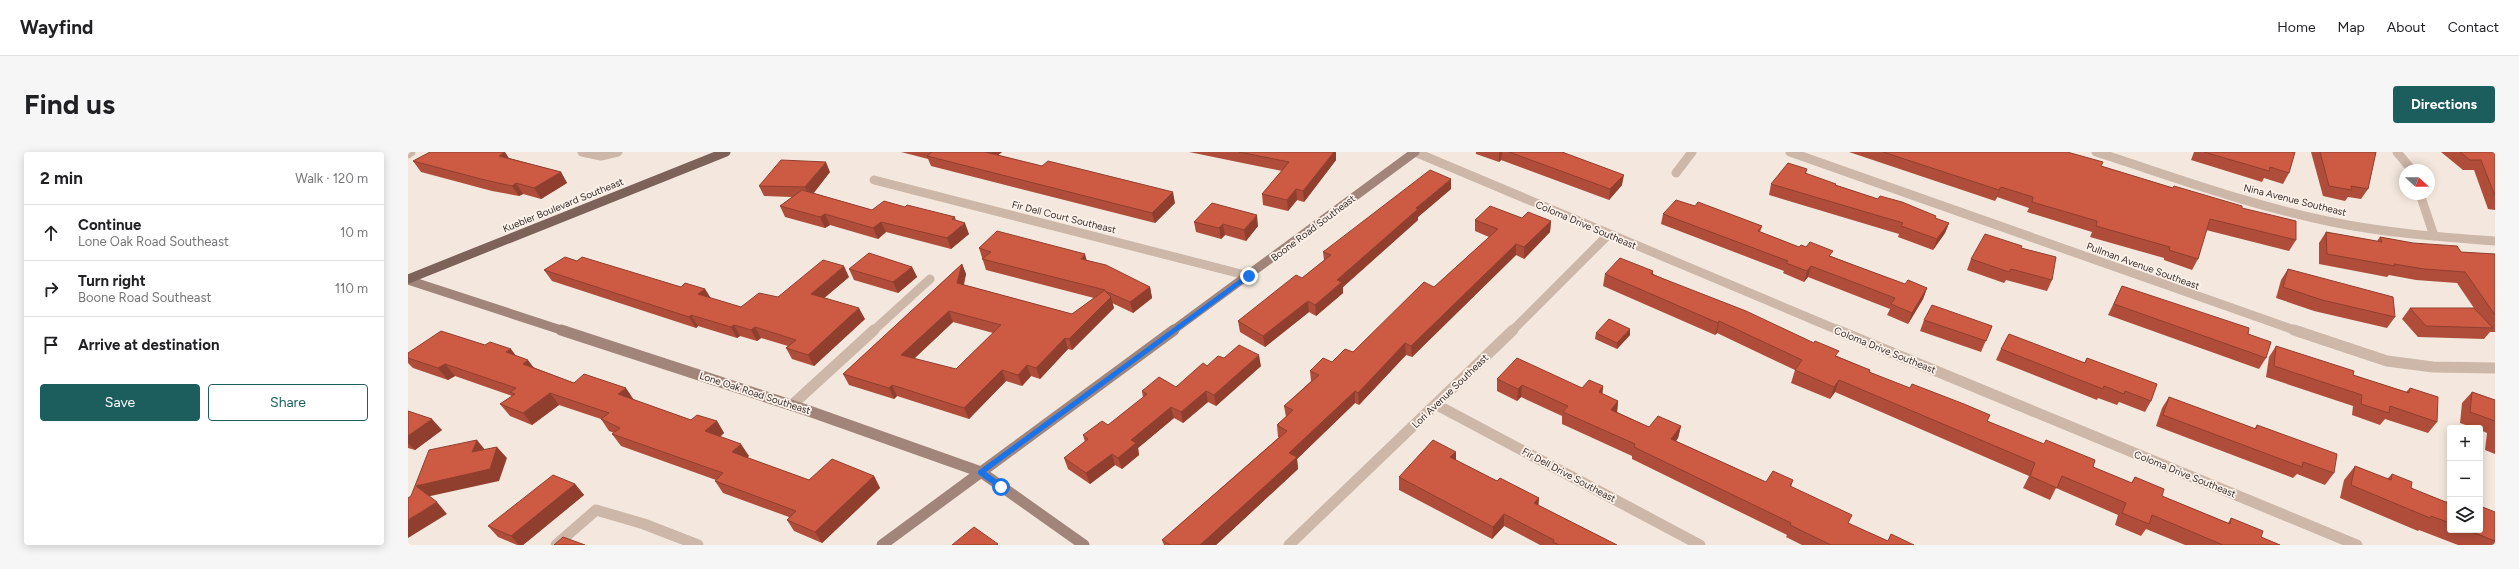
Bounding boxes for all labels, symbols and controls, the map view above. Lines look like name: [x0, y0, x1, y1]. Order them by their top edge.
text: Wayfind: [20, 16, 93, 39]
text: Home: [2277, 19, 2316, 36]
text: Map: [2338, 19, 2365, 36]
text: About: [2387, 19, 2426, 36]
text: Contact: [2448, 19, 2499, 36]
button: Directions: [2393, 86, 2495, 123]
text: Find us: [24, 87, 115, 121]
north arrow: [2399, 164, 2435, 200]
text: 2 min: [40, 168, 83, 188]
text: Walk · 120 m: [295, 171, 368, 186]
street label: Kuebler Boulevard Southeast: [501, 175, 626, 235]
street label: Nina Avenue Southeast: [2242, 181, 2348, 219]
street label: Boone Road Southeast: [1268, 192, 1358, 264]
street label: Fir Dell Court Southeast: [1011, 198, 1118, 236]
street label: Coloma Drive Southeast: [1533, 198, 1639, 252]
text: Continue: [78, 216, 141, 234]
icon: ahead: [40, 222, 62, 244]
text: 10 m: [340, 225, 368, 240]
text: Lone Oak Road Southeast: [78, 234, 229, 249]
street label: Pullman Avenue Southeast: [2085, 239, 2202, 293]
route end: [1240, 267, 1258, 285]
text: Turn right: [78, 272, 146, 290]
icon: right: [40, 278, 62, 300]
text: 110 m: [335, 281, 368, 296]
text: Boone Road Southeast: [78, 290, 211, 305]
street label: Coloma Drive Southeast: [1832, 324, 1938, 376]
icon: arrive: [40, 334, 62, 356]
text: Arrive at destination: [78, 336, 219, 354]
street label: Lori Avenue Southeast: [1409, 351, 1491, 431]
street label: Lone Oak Road Southeast: [698, 369, 812, 417]
button: Save: [40, 384, 200, 421]
button: Share: [208, 384, 368, 421]
map controls: [2447, 425, 2483, 533]
button: +: [2447, 425, 2483, 461]
street label: Fir Dell Drive Southeast: [1520, 445, 1618, 505]
street label: Coloma Drive Southeast: [2132, 448, 2238, 500]
button: −: [2447, 461, 2483, 497]
route start: [992, 478, 1010, 496]
button: layers: [2447, 497, 2483, 533]

